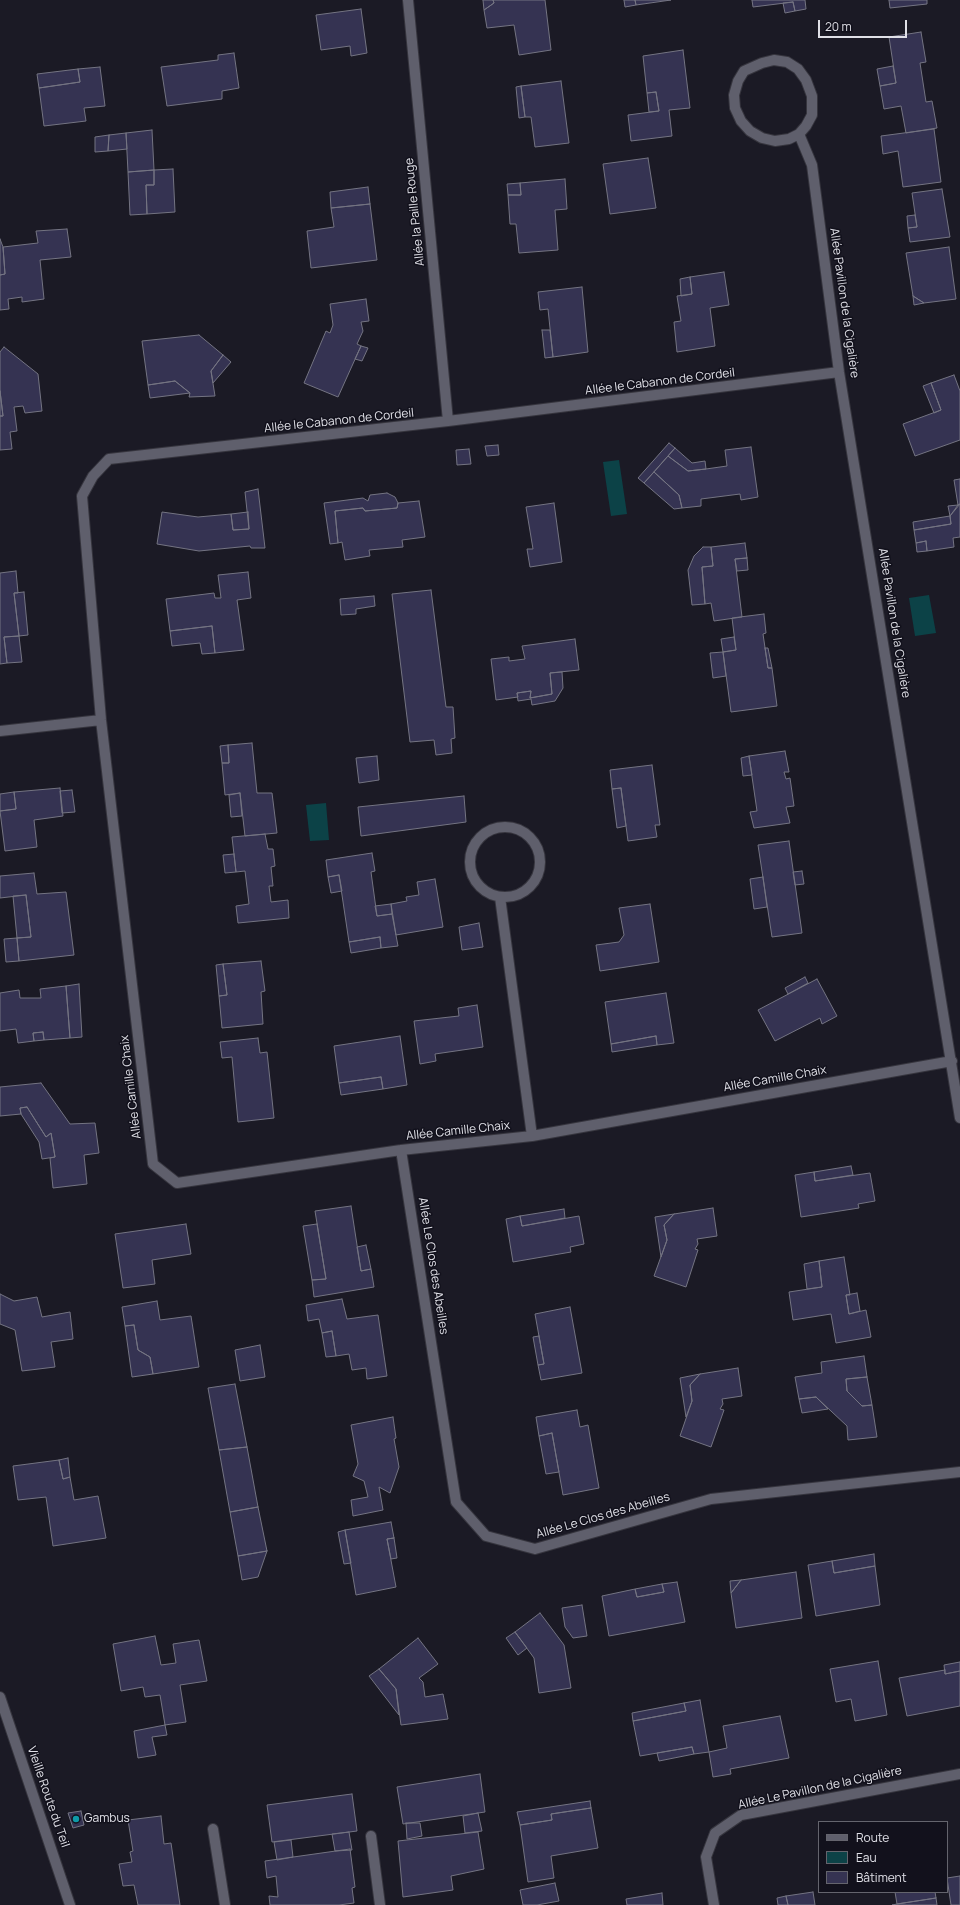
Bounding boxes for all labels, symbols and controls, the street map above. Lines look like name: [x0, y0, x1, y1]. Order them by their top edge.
scale bar: [820, 12, 909, 38]
text: 20 m: [825, 18, 852, 35]
street label: Allée la Paille Rouge: [402, 157, 428, 267]
street label: Allée Pavillon de la Cigalière: [826, 227, 862, 379]
street label: Allée le Cabanon de Cordeil: [584, 366, 736, 398]
street label: Allée le Cabanon de Cordeil: [263, 406, 415, 436]
street label: Allée Pavillon de la Cigalière: [875, 547, 913, 699]
street label: Allée Camille Chaix: [117, 1034, 145, 1140]
street label: Allée Camille Chaix: [722, 1063, 828, 1095]
street label: Allée Camille Chaix: [405, 1118, 511, 1144]
street label: Allée Le Clos des Abeilles: [415, 1196, 451, 1336]
street label: Allée Le Clos des Abeilles: [534, 1490, 672, 1542]
street label: Vieille Route du Teil: [24, 1745, 72, 1849]
street label: Allée Le Pavillon de la Cigalière: [737, 1764, 903, 1812]
place label: Gambus: [84, 1812, 130, 1826]
marker: Gambus: [71, 1814, 81, 1824]
legend: [818, 1821, 948, 1893]
text: Route: [856, 1829, 889, 1846]
text: Eau: [856, 1849, 877, 1866]
text: Bâtiment: [856, 1869, 907, 1886]

